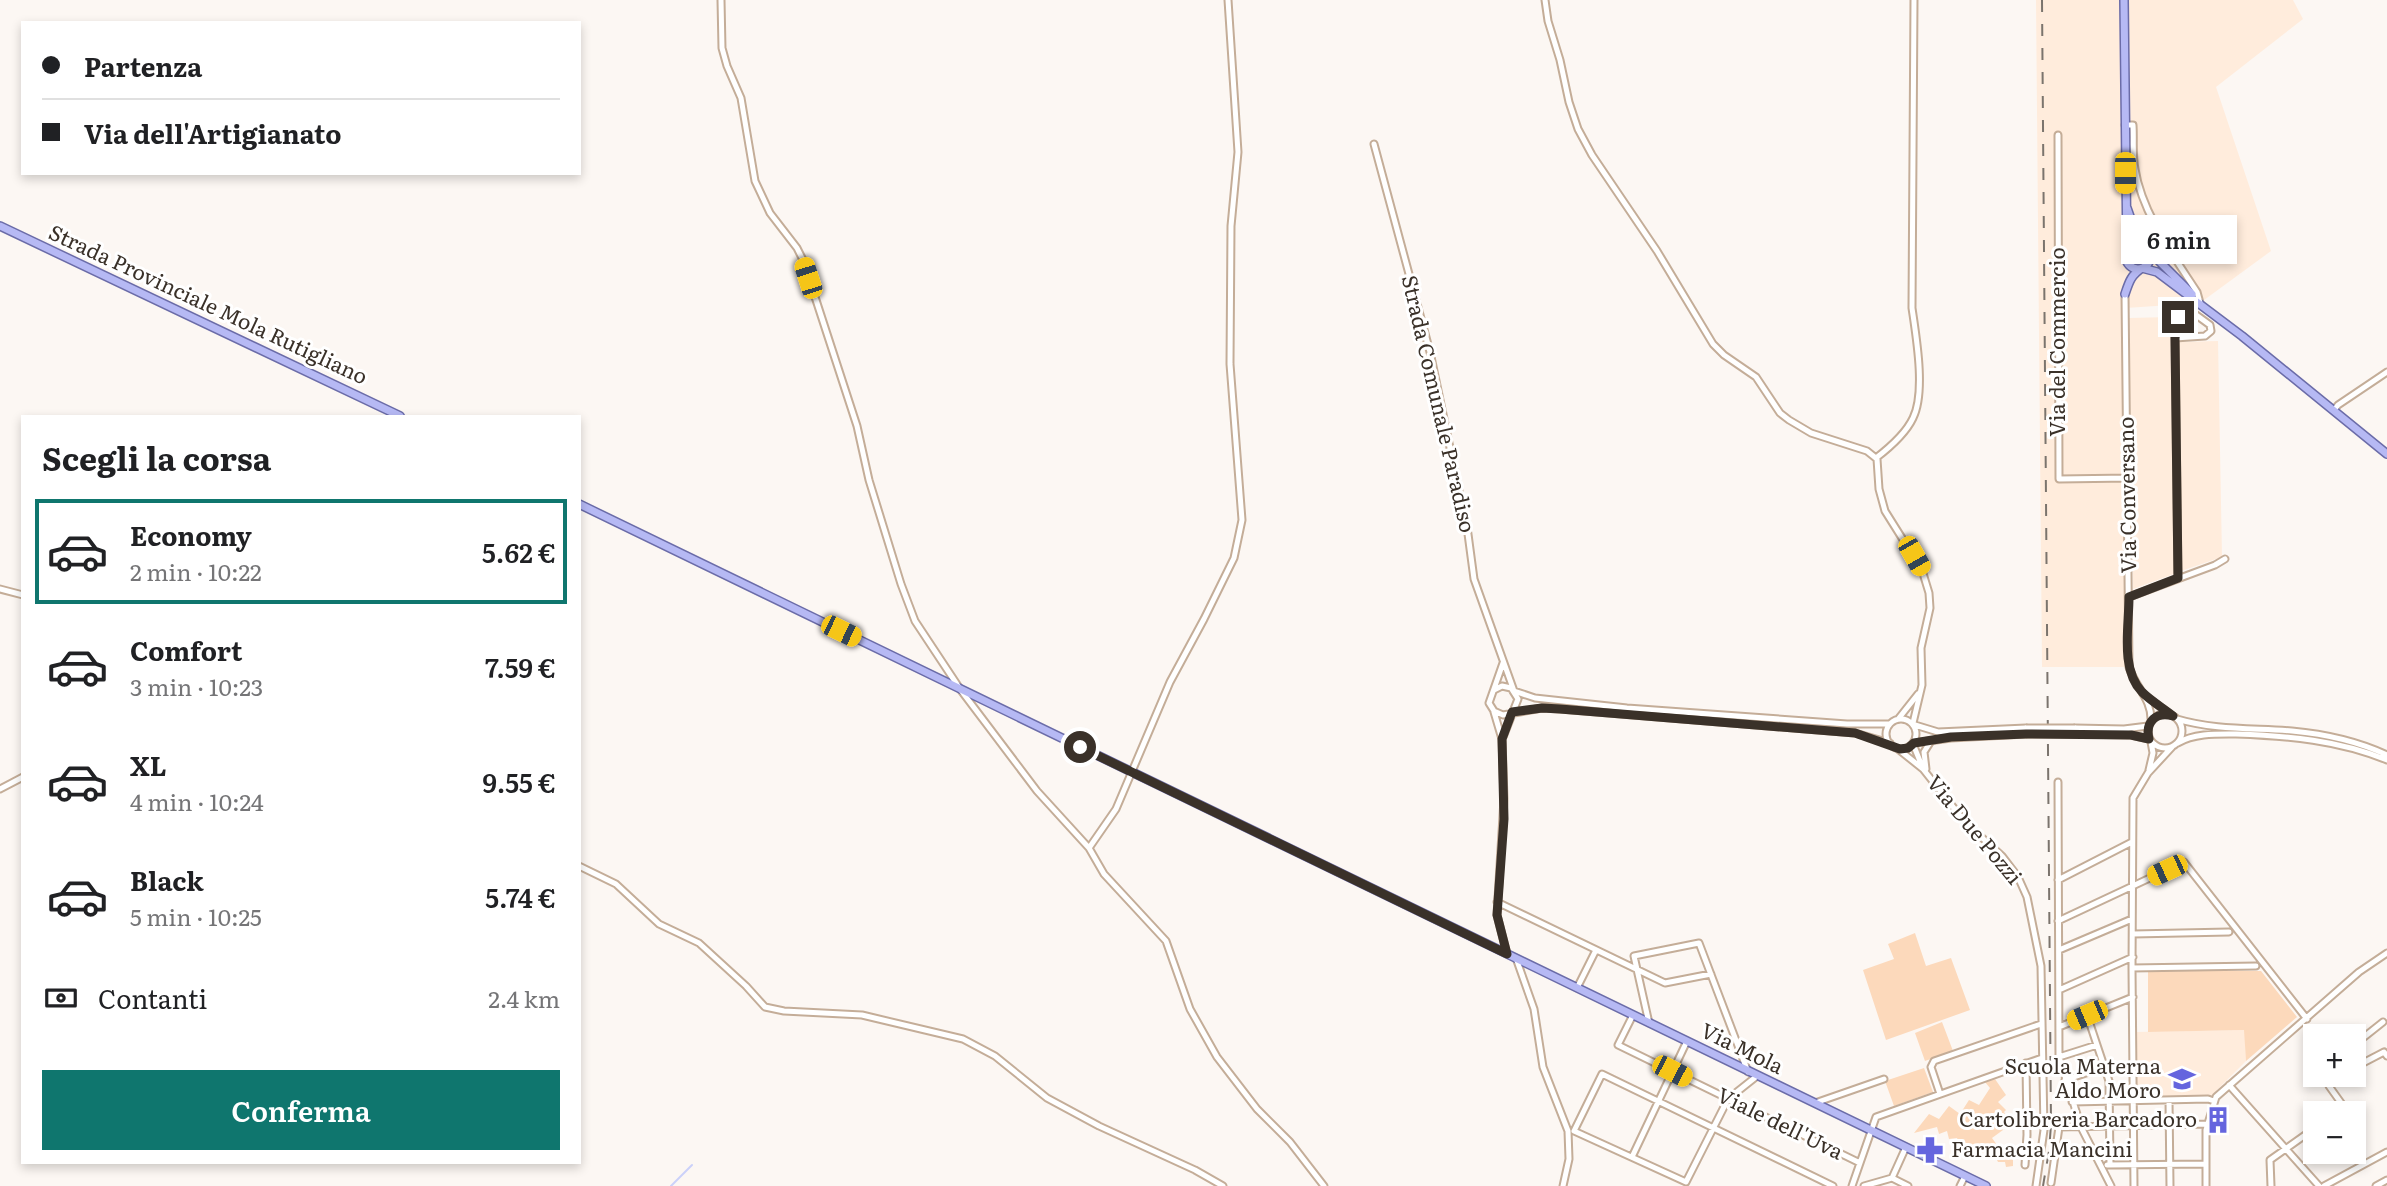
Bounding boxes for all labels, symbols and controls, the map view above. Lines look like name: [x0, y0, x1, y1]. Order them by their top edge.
text: Partenza: [84, 46, 202, 85]
text: Via dell'Artigianato: [84, 113, 341, 152]
car: [2115, 152, 2136, 194]
street label: Strada Provinciale Mola Rutigliano: [45, 215, 374, 390]
callout: 6 min: [2120, 216, 2236, 264]
text: 6 min: [2147, 222, 2211, 256]
street label: Via del Commercio: [2040, 247, 2071, 437]
car: [792, 255, 825, 301]
street label: Strada Comunale Paradiso: [1396, 272, 1485, 535]
route end: [2162, 301, 2194, 333]
street label: Via Conversano: [2109, 416, 2142, 574]
text: Scegli la corsa: [42, 433, 271, 481]
text: Economy: [130, 515, 252, 554]
icon: car: [46, 520, 109, 583]
text: 5.62 €: [482, 532, 556, 571]
car: [1895, 533, 1934, 579]
text: 2 min · 10:22: [130, 554, 262, 588]
car: [818, 612, 865, 650]
text: Comfort: [130, 630, 242, 669]
icon: car: [46, 635, 109, 698]
text: 7.59 €: [485, 647, 556, 686]
text: 3 min · 10:23: [130, 669, 263, 703]
route start: [1064, 731, 1096, 763]
text: XL: [130, 745, 167, 784]
icon: car: [46, 750, 109, 813]
text: 9.55 €: [482, 762, 556, 801]
street label: Via Due Pozzi: [1921, 767, 2031, 890]
text: 4 min · 10:24: [130, 784, 264, 818]
car: [2144, 852, 2191, 888]
text: Black: [130, 860, 204, 899]
icon: car: [46, 865, 109, 928]
text: 5.74 €: [485, 877, 556, 916]
text: 5 min · 10:25: [130, 899, 262, 933]
text: Contanti: [98, 978, 207, 1017]
icon: cash: [42, 979, 80, 1017]
text: 2.4 km: [488, 981, 560, 1015]
car: [2064, 997, 2111, 1033]
street label: Via Mola: [1696, 1013, 1790, 1080]
map controls: [2303, 1024, 2366, 1164]
button: +: [2303, 1024, 2366, 1087]
place label: Scuola Materna Aldo Moro: [2005, 1049, 2162, 1104]
car: [1649, 1052, 1696, 1090]
school or university icon: Scuola Materna Aldo Moro: [2167, 1064, 2197, 1094]
button: Conferma: [42, 1070, 560, 1150]
street label: Viale dell'Uva: [1713, 1078, 1850, 1166]
button: −: [2303, 1101, 2366, 1164]
place label: Cartolibreria Barcadoro: [1959, 1102, 2197, 1133]
building icon: Cartolibreria Barcadoro: [2203, 1105, 2233, 1135]
place label: Farmacia Mancini: [1951, 1132, 2133, 1163]
pharmacy icon: Farmacia Mancini: [1915, 1135, 1945, 1165]

